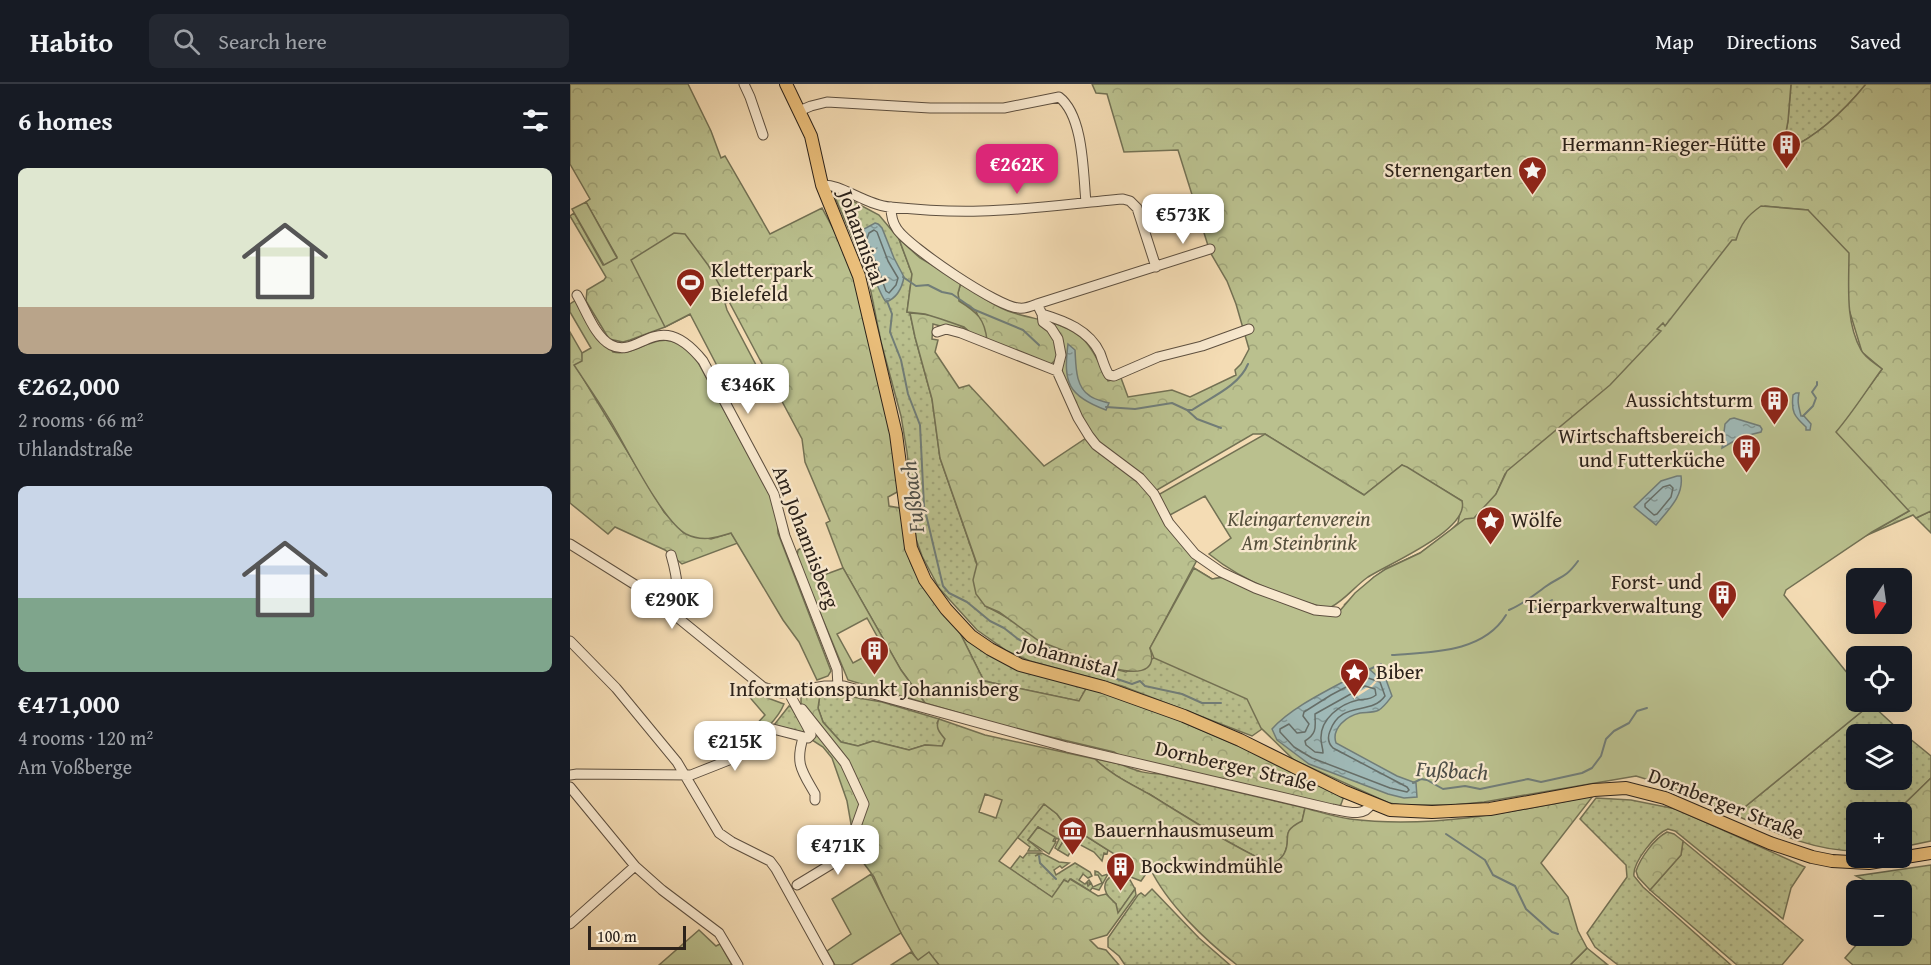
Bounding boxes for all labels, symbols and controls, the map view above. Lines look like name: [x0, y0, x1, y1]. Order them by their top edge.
search box: [149, 14, 569, 68]
text: Habito: [30, 21, 113, 62]
icon: search: [170, 25, 203, 58]
text: Search here: [218, 25, 327, 57]
text: Map: [1655, 26, 1694, 57]
text: Directions: [1727, 26, 1817, 57]
text: Saved: [1850, 26, 1901, 57]
text: 6 homes: [18, 101, 113, 140]
icon: filters: [519, 104, 552, 137]
place label: Hermann-Rieger-Hütte: [1562, 128, 1766, 159]
building icon: Hermann-Rieger-Hütte: [1771, 128, 1803, 170]
pin: €262K: [975, 144, 1059, 195]
text: €262K: [990, 149, 1044, 178]
place label: Sternengarten: [1384, 154, 1512, 185]
place icon: Sternengarten: [1517, 154, 1549, 196]
street label: Johannistal: [830, 183, 894, 290]
pin: €573K: [1141, 194, 1225, 245]
text: €573K: [1156, 199, 1210, 228]
icon: home: [231, 207, 339, 315]
place label: Kletterpark Bielefeld: [711, 254, 813, 309]
sports icon: Kletterpark Bielefeld: [674, 266, 706, 308]
pin: €346K: [706, 364, 790, 415]
text: €262,000: [18, 366, 120, 405]
text: €346K: [721, 369, 775, 398]
place label: Aussichtsturm: [1625, 384, 1753, 415]
building icon: Aussichtsturm: [1758, 384, 1790, 426]
text: 2 rooms · 66 m²: [18, 405, 144, 434]
place label: Wirtschaftsbereich und Futterküche: [1558, 420, 1725, 475]
building icon: Wirtschaftsbereich und Futterküche: [1730, 432, 1762, 474]
text: Uhlandstraße: [18, 434, 133, 463]
water label: Fußbach: [892, 459, 932, 536]
street label: Am Johannisberg: [765, 461, 848, 613]
park label: Kleingartenverein Am Steinbrink: [1226, 503, 1371, 558]
place icon: Wölfe: [1474, 504, 1506, 546]
place label: Wölfe: [1511, 504, 1562, 535]
icon: home: [231, 525, 339, 633]
place label: Forst- und Tierparkverwaltung: [1525, 566, 1703, 621]
north arrow: [1846, 568, 1912, 634]
map controls: [1846, 568, 1912, 946]
building icon: Forst- und Tierparkverwaltung: [1707, 578, 1739, 620]
pin: €290K: [630, 579, 714, 630]
text: €290K: [645, 584, 699, 613]
street label: Johannistal: [1014, 627, 1122, 685]
building icon: Informationspunkt Johannisberg: [858, 634, 890, 676]
button: locate: [1846, 646, 1912, 712]
place icon: Biber: [1339, 656, 1371, 698]
place label: Biber: [1376, 656, 1424, 687]
place label: Informationspunkt Johannisberg: [729, 673, 1019, 704]
text: €471,000: [18, 684, 120, 723]
pin: €215K: [693, 721, 777, 772]
text: 4 rooms · 120 m²: [18, 723, 153, 752]
button: layers: [1846, 724, 1912, 790]
text: €215K: [708, 726, 762, 755]
street label: Dornberger Straße: [1152, 732, 1320, 799]
text: Am Voßberge: [18, 752, 132, 781]
water label: Fußbach: [1414, 752, 1489, 788]
street label: Dornberger Straße: [1644, 759, 1809, 848]
button: +: [1846, 802, 1912, 868]
museum icon: Bauernhausmuseum: [1057, 814, 1089, 856]
place label: Bauernhausmuseum: [1094, 814, 1274, 845]
pin: €471K: [796, 825, 880, 876]
text: €471K: [811, 830, 865, 859]
building icon: Bockwindmühle: [1104, 850, 1136, 892]
place label: Bockwindmühle: [1141, 850, 1283, 881]
button: −: [1846, 880, 1912, 946]
scale bar: [588, 923, 686, 950]
text: 100 m: [597, 924, 637, 948]

